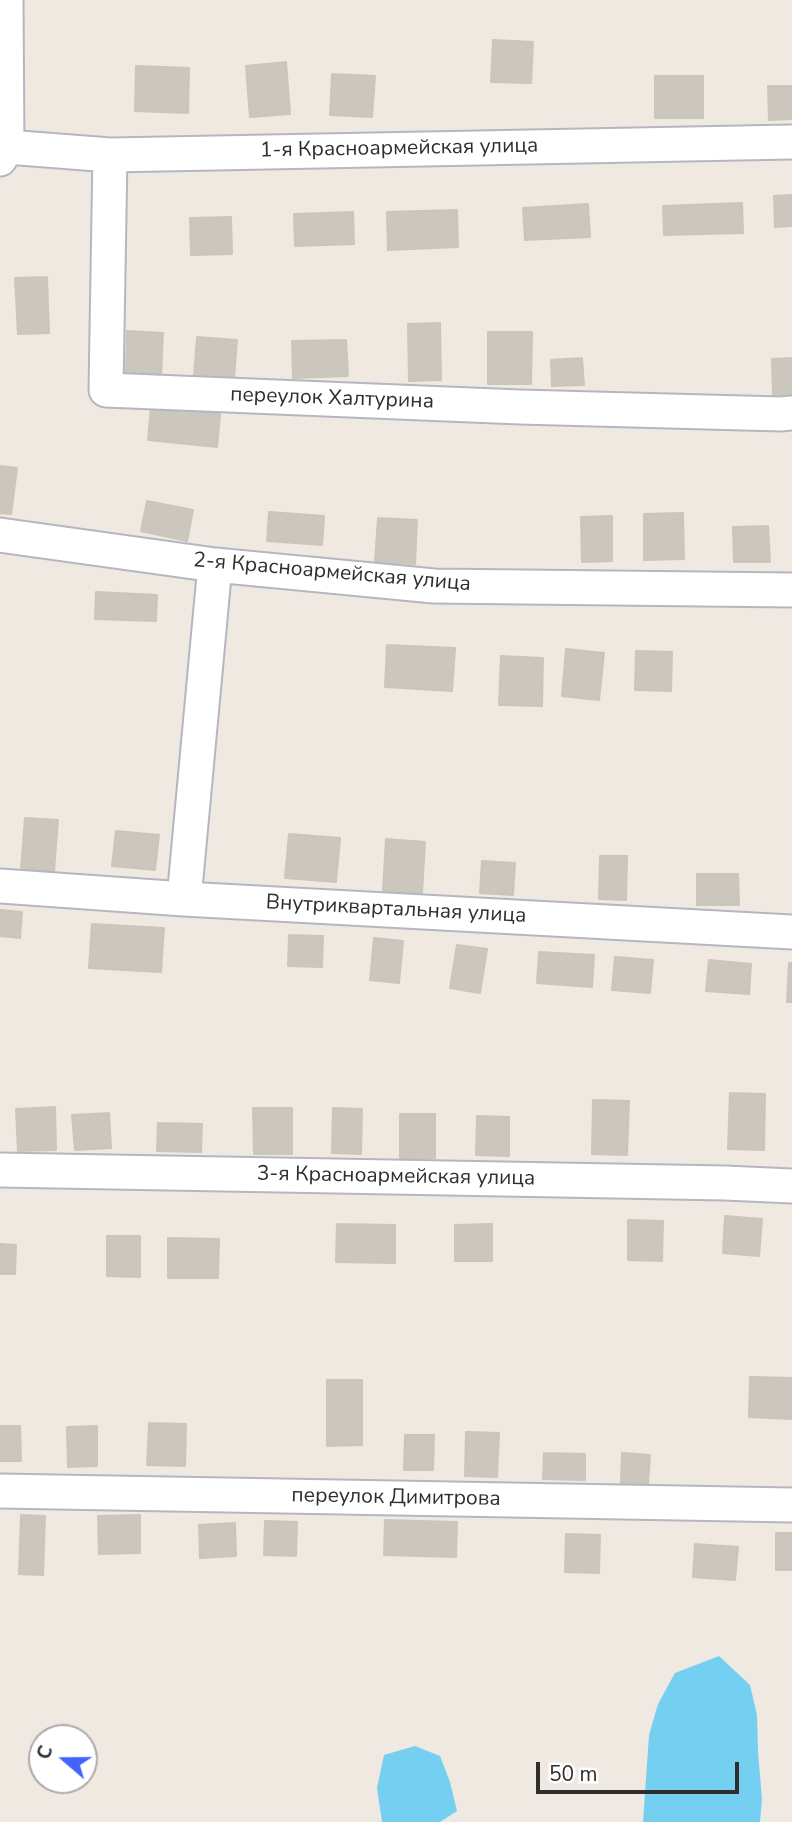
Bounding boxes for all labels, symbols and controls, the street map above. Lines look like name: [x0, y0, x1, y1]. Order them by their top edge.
street label: 1-я Красноармейская улица: [260, 134, 538, 164]
street label: переулок Халтурина: [230, 383, 434, 415]
street label: 2-я Красноармейская улица: [192, 548, 472, 598]
street label: Внутриквартальная улица: [265, 891, 527, 929]
street label: 3-я Красноармейская улица: [257, 1162, 535, 1192]
street label: переулок Димитрова: [291, 1484, 501, 1512]
north arrow: [28, 1724, 98, 1794]
text: С: [31, 1742, 60, 1763]
scale bar: [540, 1748, 743, 1792]
text: 50 m: [549, 1760, 598, 1788]

